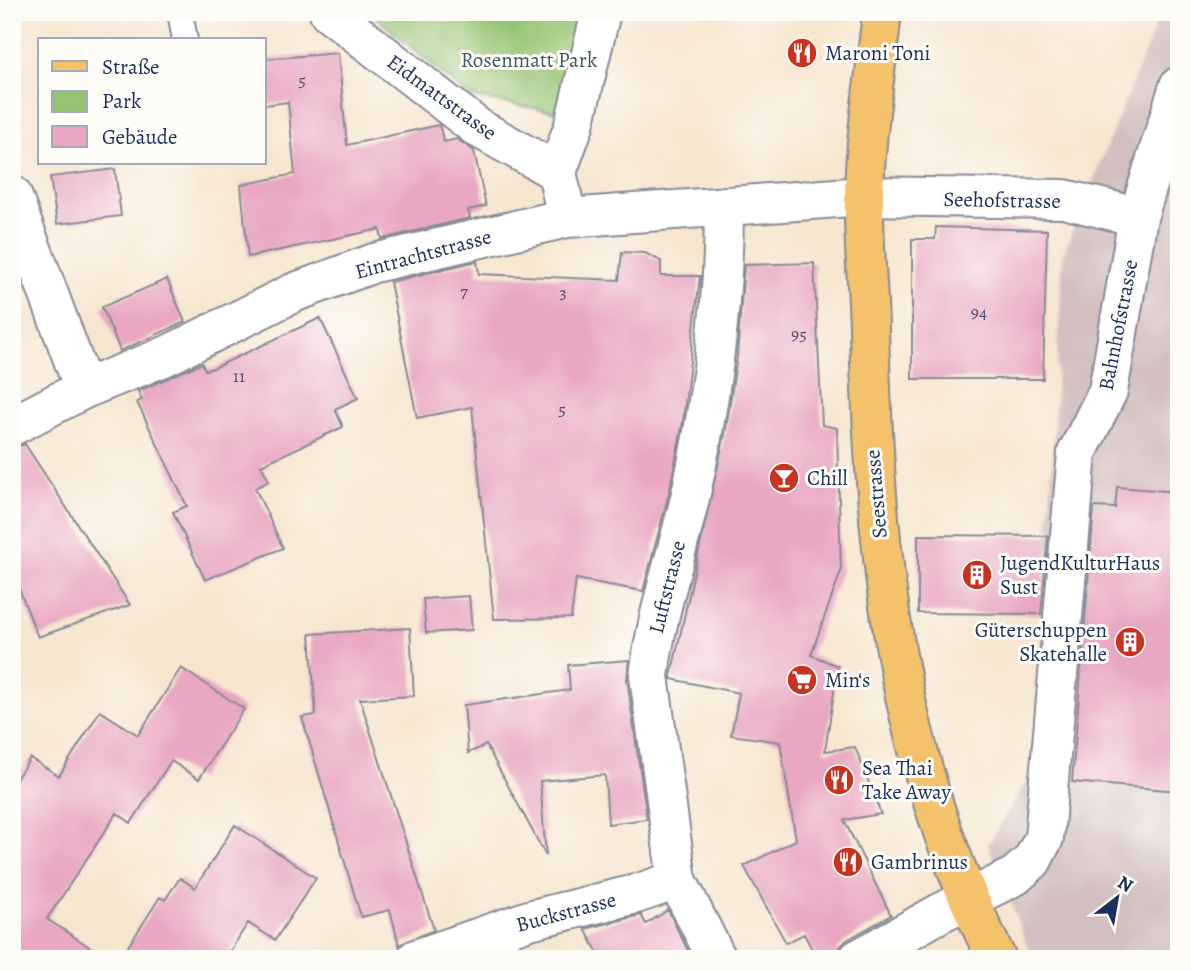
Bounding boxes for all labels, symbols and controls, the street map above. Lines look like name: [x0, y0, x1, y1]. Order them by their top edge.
restaurant icon: Maroni Toni: [785, 36, 819, 70]
legend: [38, 38, 266, 164]
place label: Maroni Toni: [825, 39, 930, 67]
park label: Rosenmatt Park: [461, 46, 598, 74]
street label: Eidmattstrasse: [381, 48, 503, 146]
text: Straße: [102, 53, 160, 81]
house number: 5: [298, 68, 306, 92]
text: Park: [102, 87, 142, 115]
text: Gebäude: [102, 123, 178, 151]
street label: Seehofstrasse: [943, 185, 1061, 215]
street label: Eintrachtstrasse: [352, 222, 494, 286]
street label: Bahnhofstrasse: [1092, 257, 1144, 393]
house number: 7: [460, 279, 468, 303]
house number: 3: [559, 280, 567, 304]
house number: 94: [971, 300, 987, 324]
house number: 95: [791, 322, 807, 346]
house number: 11: [233, 364, 245, 388]
house number: 5: [558, 397, 566, 421]
street label: Seestrasse: [858, 449, 894, 539]
bar icon: Chill: [767, 461, 801, 495]
place label: Chill: [807, 464, 848, 492]
street label: Luftstrasse: [642, 538, 692, 636]
place label: JugendKulturHaus Sust: [1000, 549, 1160, 601]
building icon: JugendKulturHaus Sust: [960, 558, 994, 592]
place label: Güterschuppen Skatehalle: [975, 616, 1107, 668]
building icon: Güterschuppen Skatehalle: [1113, 625, 1147, 659]
supermarket icon: Min‘s: [785, 663, 819, 697]
place label: Min‘s: [825, 666, 870, 694]
place label: Sea Thai Take Away: [862, 754, 951, 806]
restaurant icon: Sea Thai Take Away: [822, 763, 856, 797]
restaurant icon: Gambrinus: [831, 845, 865, 879]
place label: Gambrinus: [871, 848, 968, 876]
north arrow: [1082, 862, 1152, 932]
text: N: [1113, 870, 1138, 899]
street label: Buckstrasse: [513, 885, 619, 939]

